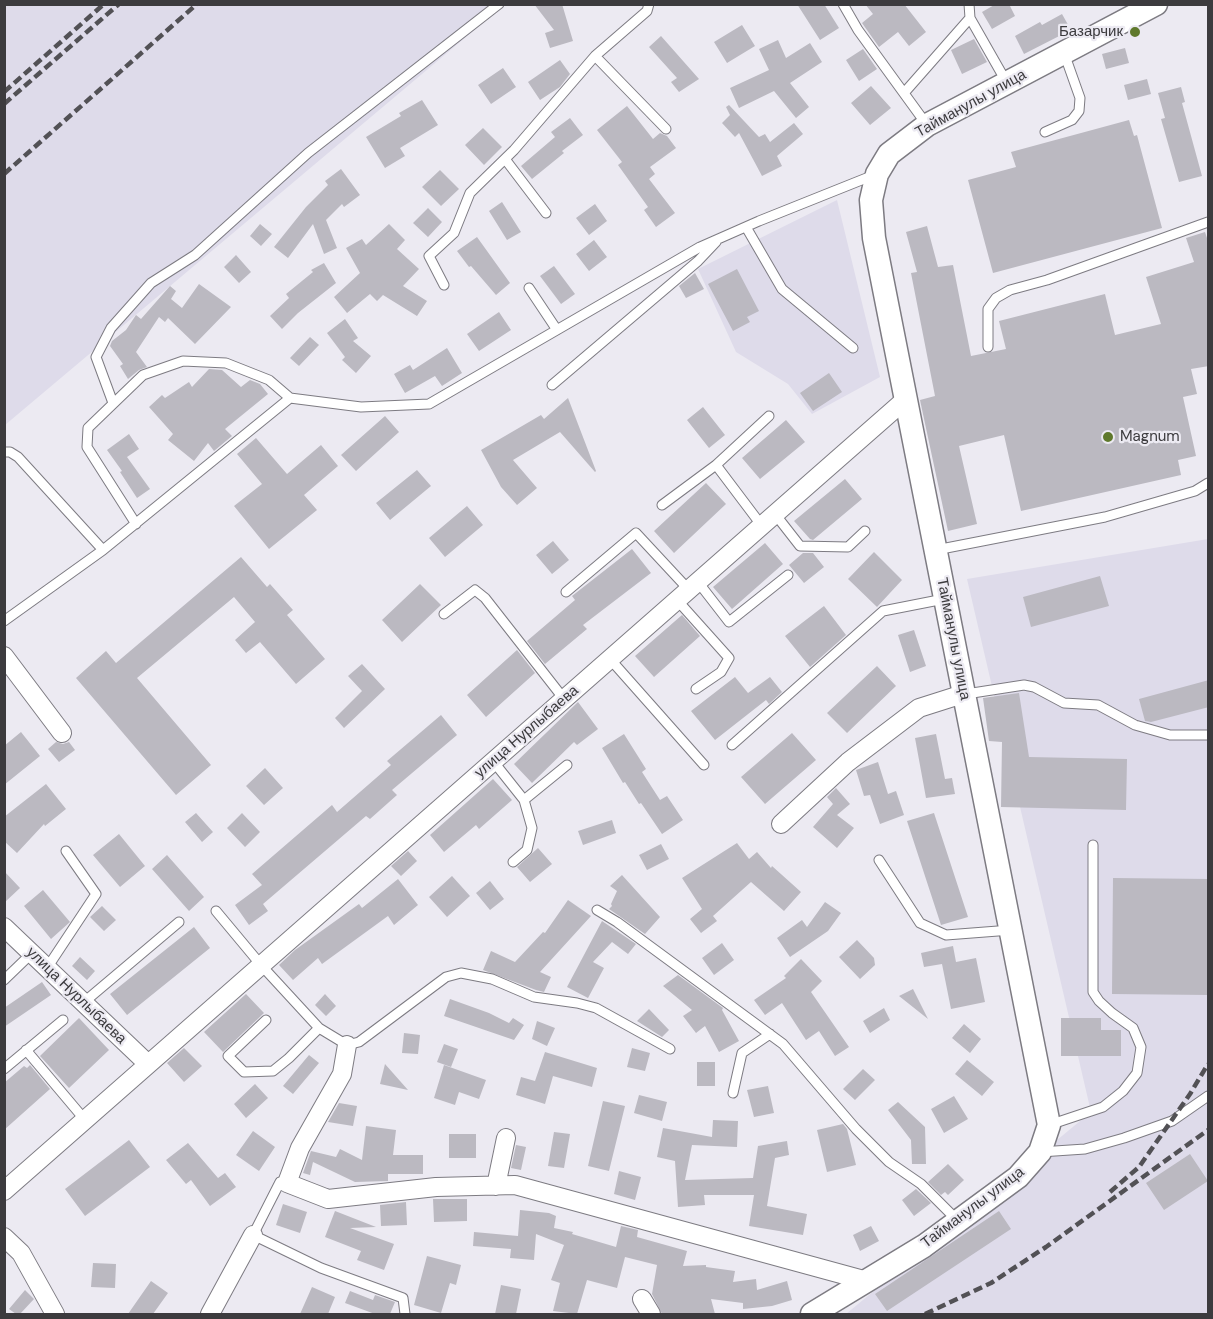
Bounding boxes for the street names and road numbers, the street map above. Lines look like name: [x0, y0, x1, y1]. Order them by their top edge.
street label: Тайманулы улица: [912, 66, 1030, 142]
street label: Тайманулы улица: [932, 576, 974, 702]
street label: улица Нурлыбаева: [471, 682, 583, 782]
street label: улица Нурлыбаева: [22, 944, 130, 1048]
street label: Тайманулы улица: [918, 1163, 1028, 1253]

